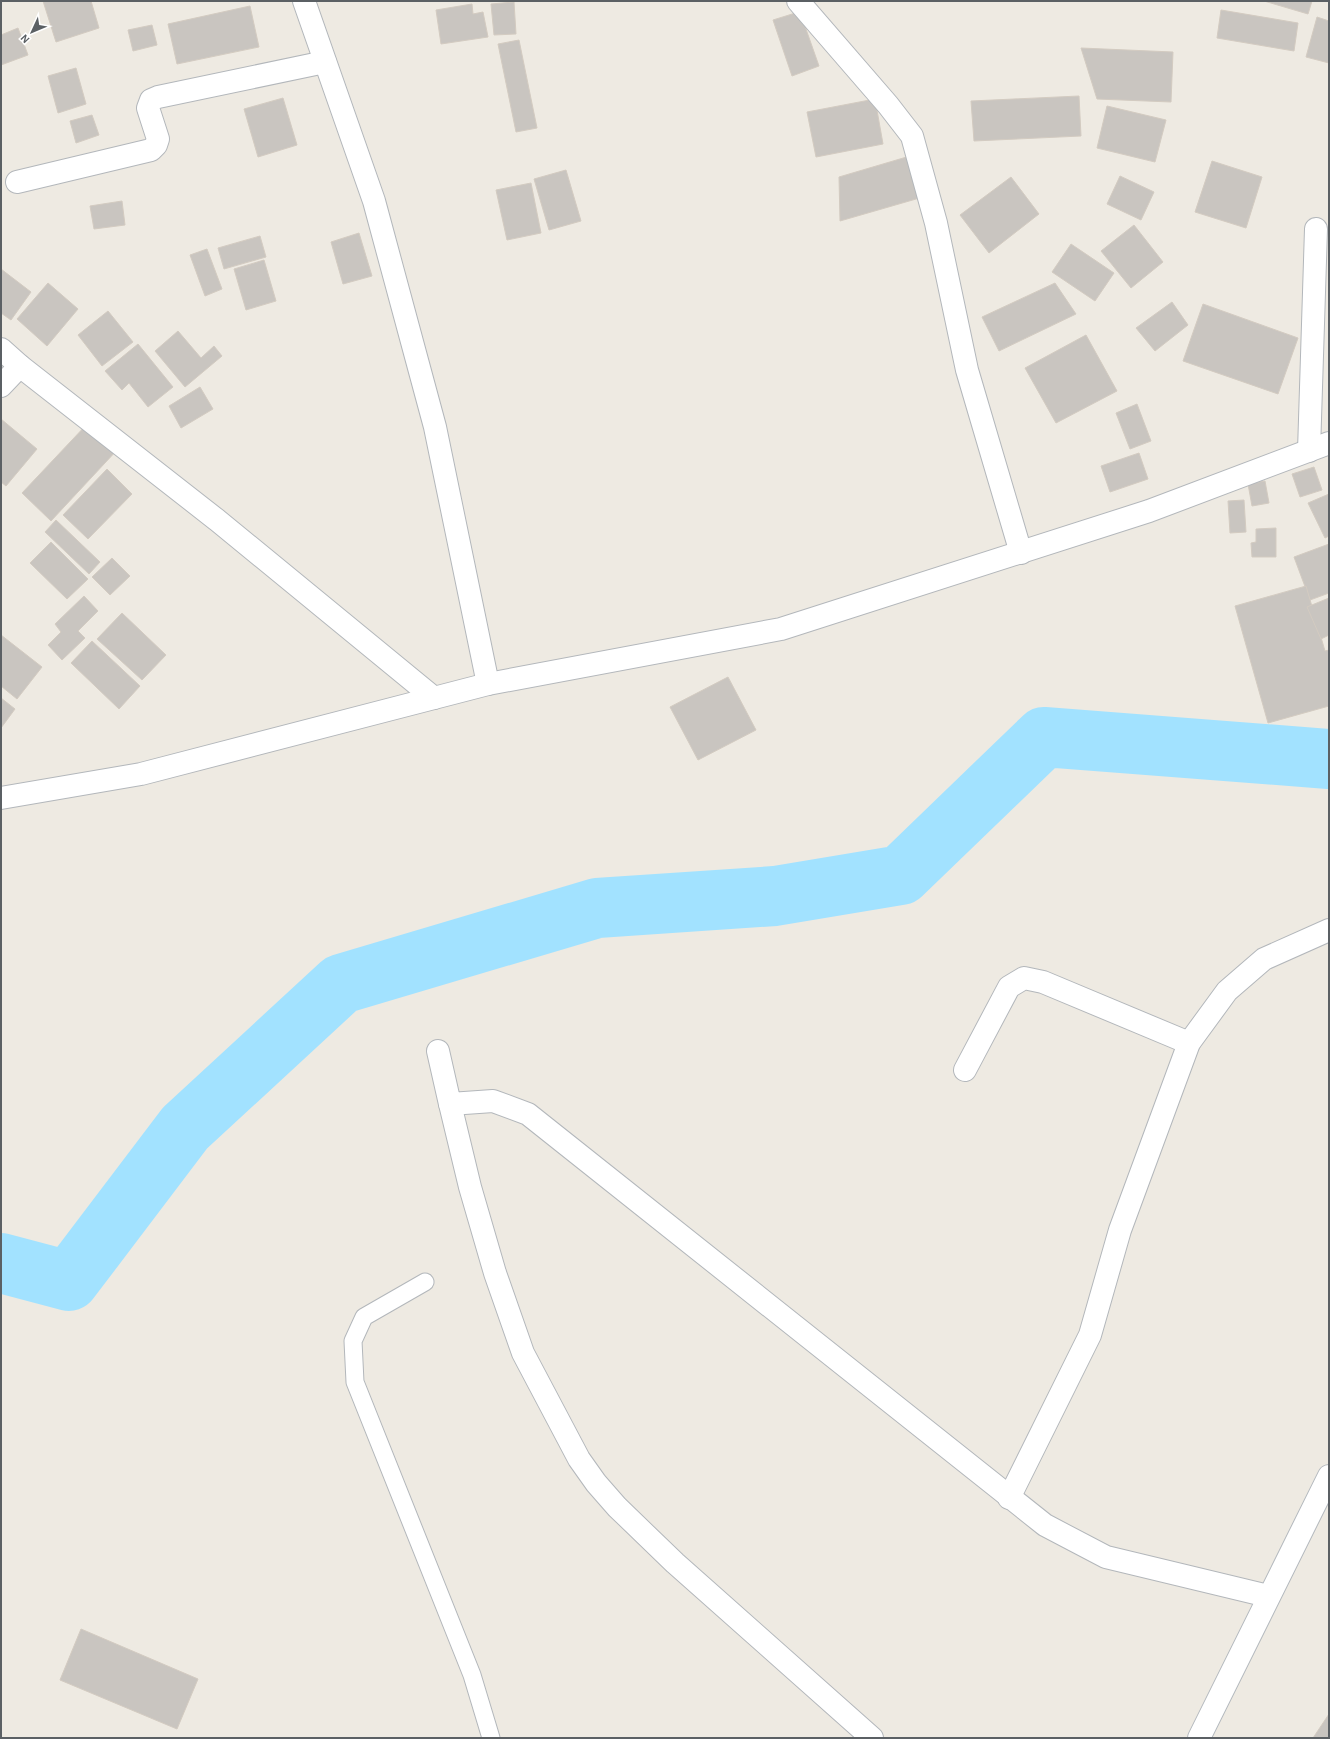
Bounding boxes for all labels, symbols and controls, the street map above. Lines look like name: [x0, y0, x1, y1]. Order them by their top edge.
north arrow: [12, 12, 52, 52]
text: N: [19, 32, 32, 45]

